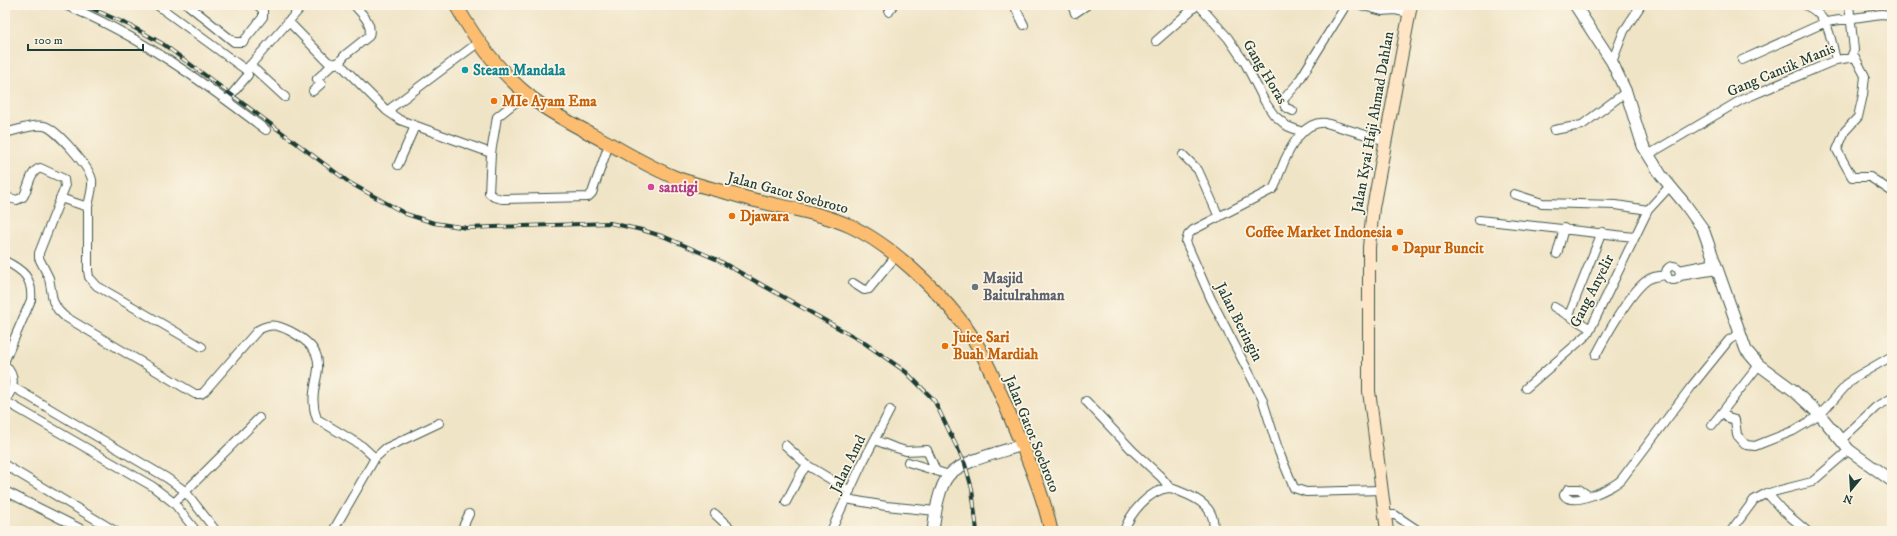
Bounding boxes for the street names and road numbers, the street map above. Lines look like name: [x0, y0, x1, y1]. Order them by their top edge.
street label: Jalan Kyai Haji Ahmad Dahlan: [1347, 30, 1398, 216]
street label: Gang Horas: [1238, 36, 1292, 108]
street label: Gang Cantik Manis: [1724, 39, 1838, 101]
street label: Jalan Gatot Soebroto: [724, 167, 850, 218]
street label: Gang Anyelir: [1565, 251, 1619, 331]
street label: Jalan Beringin: [1210, 278, 1267, 365]
street label: Jalan Gatot Soebroto: [999, 371, 1064, 495]
street label: Jalan Amd: [825, 431, 870, 498]

